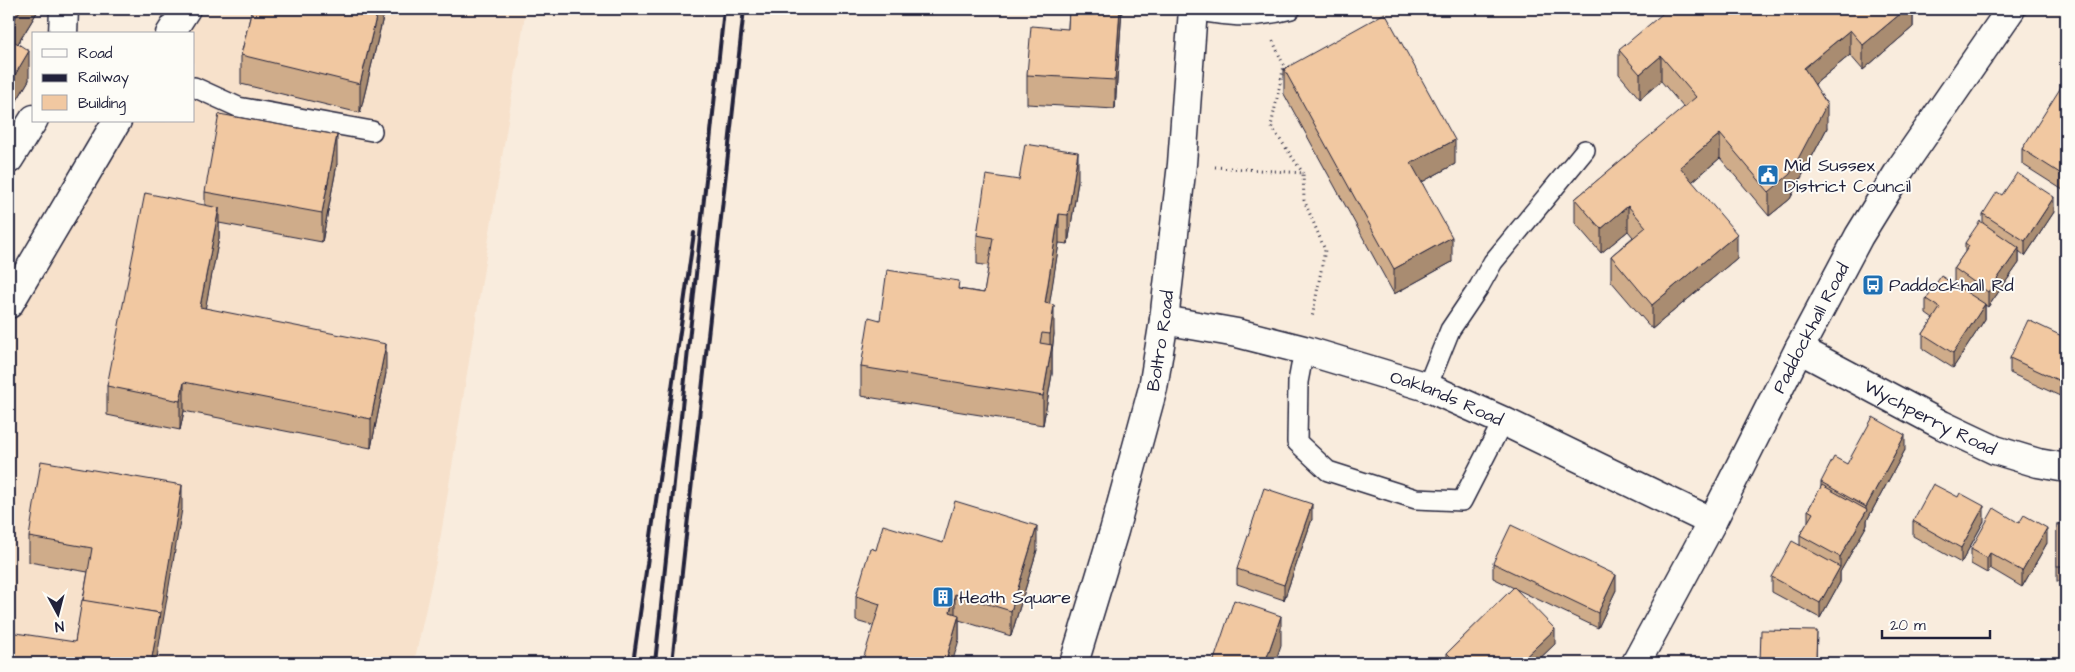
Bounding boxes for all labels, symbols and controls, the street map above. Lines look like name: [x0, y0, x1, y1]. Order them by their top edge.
legend: [32, 32, 195, 122]
text: Road: [78, 43, 113, 64]
text: Railway: [78, 67, 129, 89]
text: Building: [78, 93, 126, 115]
place label: Mid Sussex District Council: [1784, 153, 1911, 199]
public building icon: Mid Sussex District Council: [1756, 163, 1780, 187]
street label: Paddockhall Road: [1766, 258, 1855, 397]
bus stop icon: Paddockhall Rd: [1861, 273, 1885, 297]
place label: Paddockhall Rd: [1889, 273, 2014, 298]
street label: Boltro Road: [1140, 289, 1180, 393]
street label: Oaklands Road: [1387, 364, 1507, 432]
street label: Wychperry Road: [1860, 373, 2000, 461]
building icon: Heath Square: [931, 585, 955, 609]
place label: Heath Square: [959, 585, 1071, 610]
north arrow: [32, 590, 82, 640]
scale bar: [1882, 607, 1990, 639]
text: N: [54, 615, 65, 636]
text: 20 m: [1890, 615, 1926, 636]

